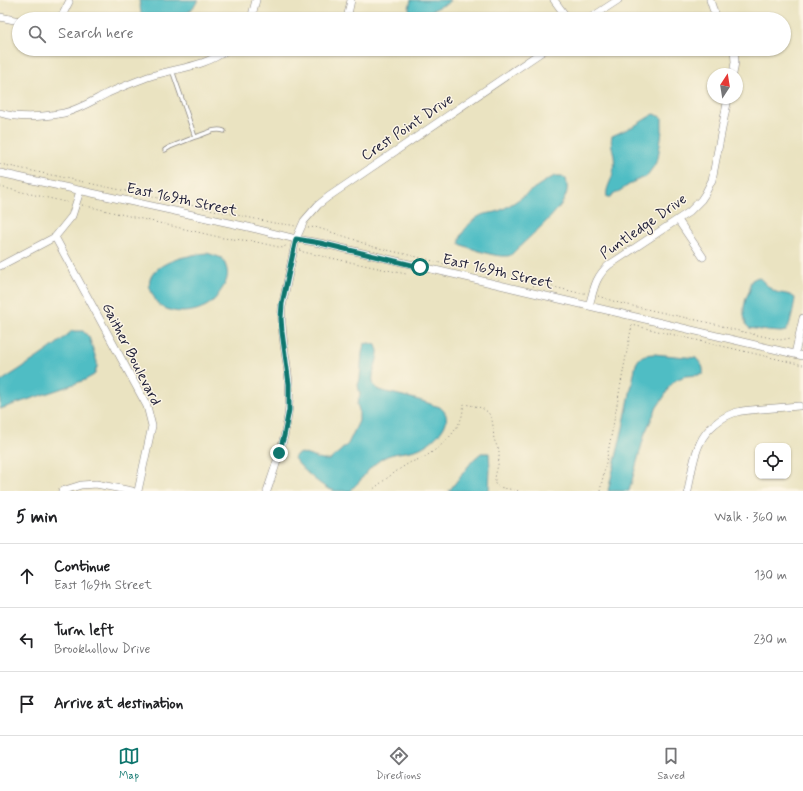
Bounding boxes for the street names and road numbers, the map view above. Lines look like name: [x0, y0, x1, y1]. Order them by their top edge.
street label: Crest Point Drive: [358, 89, 458, 166]
street label: East 169th Street: [124, 178, 239, 222]
street label: Puntledge Drive: [596, 189, 692, 265]
street label: East 169th Street: [440, 250, 555, 294]
street label: Gaither Boulevard: [97, 300, 166, 409]

